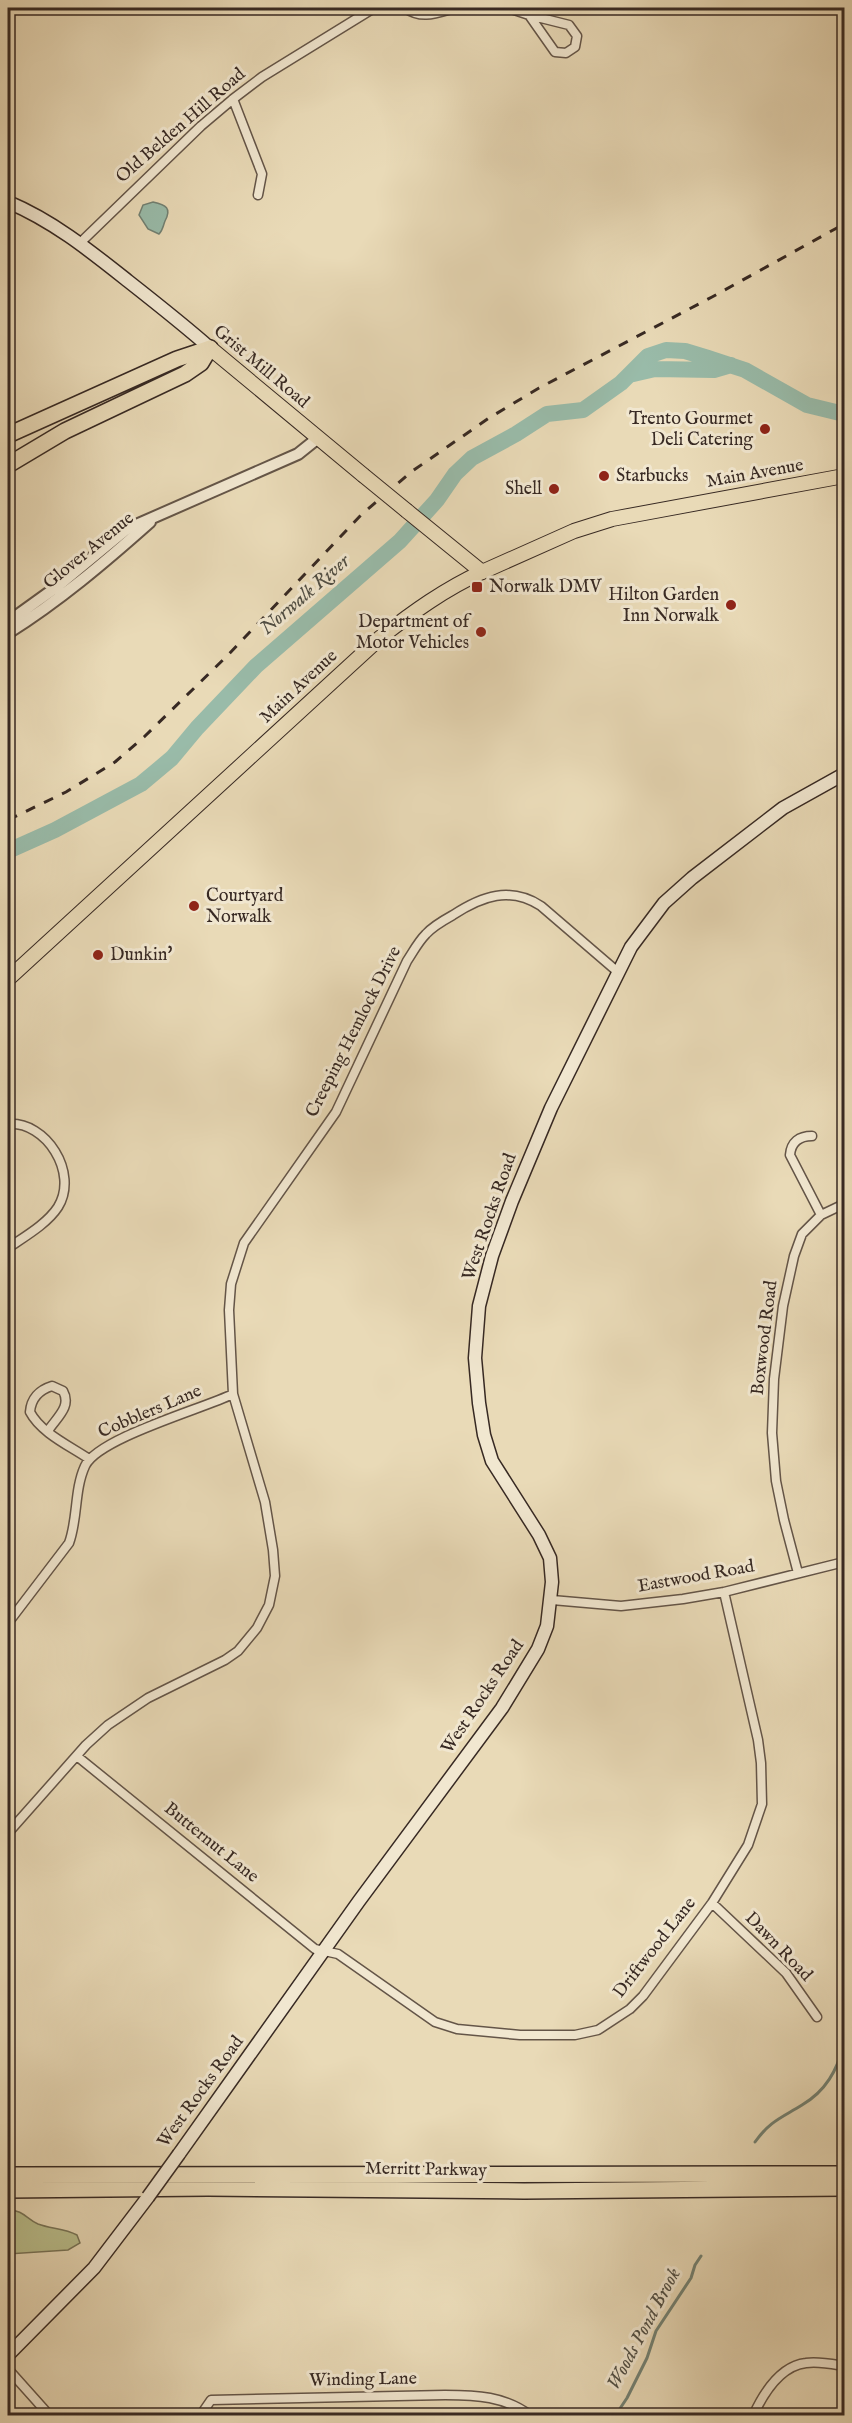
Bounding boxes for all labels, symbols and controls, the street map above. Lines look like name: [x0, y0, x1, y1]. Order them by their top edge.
street label: Old Belden Hill Road: [111, 63, 251, 189]
street label: Grist Mill Road: [208, 320, 314, 414]
place label: Trento Gourmet Deli Catering: [629, 408, 753, 452]
marker: Trento Gourmet Deli Catering: [758, 422, 772, 436]
street label: Main Avenue: [705, 454, 805, 494]
place label: Starbucks: [616, 465, 688, 488]
marker: Starbucks: [597, 469, 611, 483]
place label: Shell: [505, 478, 542, 501]
marker: Shell: [547, 482, 561, 496]
street label: Glover Avenue: [39, 507, 139, 595]
water label: Norwalk River: [255, 548, 356, 641]
place label: Norwalk DMV: [489, 576, 603, 599]
marker: Norwalk DMV: [470, 580, 484, 594]
place label: Hilton Garden Inn Norwalk: [608, 584, 719, 628]
marker: Hilton Garden Inn Norwalk: [724, 598, 738, 612]
place label: Department of Motor Vehicles: [356, 611, 472, 655]
marker: Department of Motor Vehicles: [474, 625, 488, 639]
street label: Main Avenue: [255, 645, 343, 729]
place label: Courtyard Norwalk: [206, 885, 284, 929]
marker: Courtyard Norwalk: [187, 899, 201, 913]
street label: Creeping Hemlock Drive: [301, 943, 407, 1121]
place label: Dunkin': [110, 944, 172, 967]
marker: Dunkin': [91, 948, 105, 962]
street label: West Rocks Road: [458, 1150, 523, 1283]
street label: Boxwood Road: [747, 1279, 784, 1397]
street label: Cobblers Lane: [95, 1380, 205, 1444]
street label: Eastwood Road: [636, 1555, 757, 1599]
street label: West Rocks Road: [436, 1635, 530, 1758]
street label: Butternut Lane: [159, 1798, 263, 1888]
street label: Driftwood Lane: [608, 1893, 702, 2003]
street label: Dawn Road: [739, 1907, 817, 1987]
street label: West Rocks Road: [153, 2031, 249, 2152]
street label: Merritt Parkway: [365, 2157, 487, 2183]
water label: Woods Pond Brook: [601, 2264, 687, 2394]
street label: Winding Lane: [309, 2368, 417, 2392]

